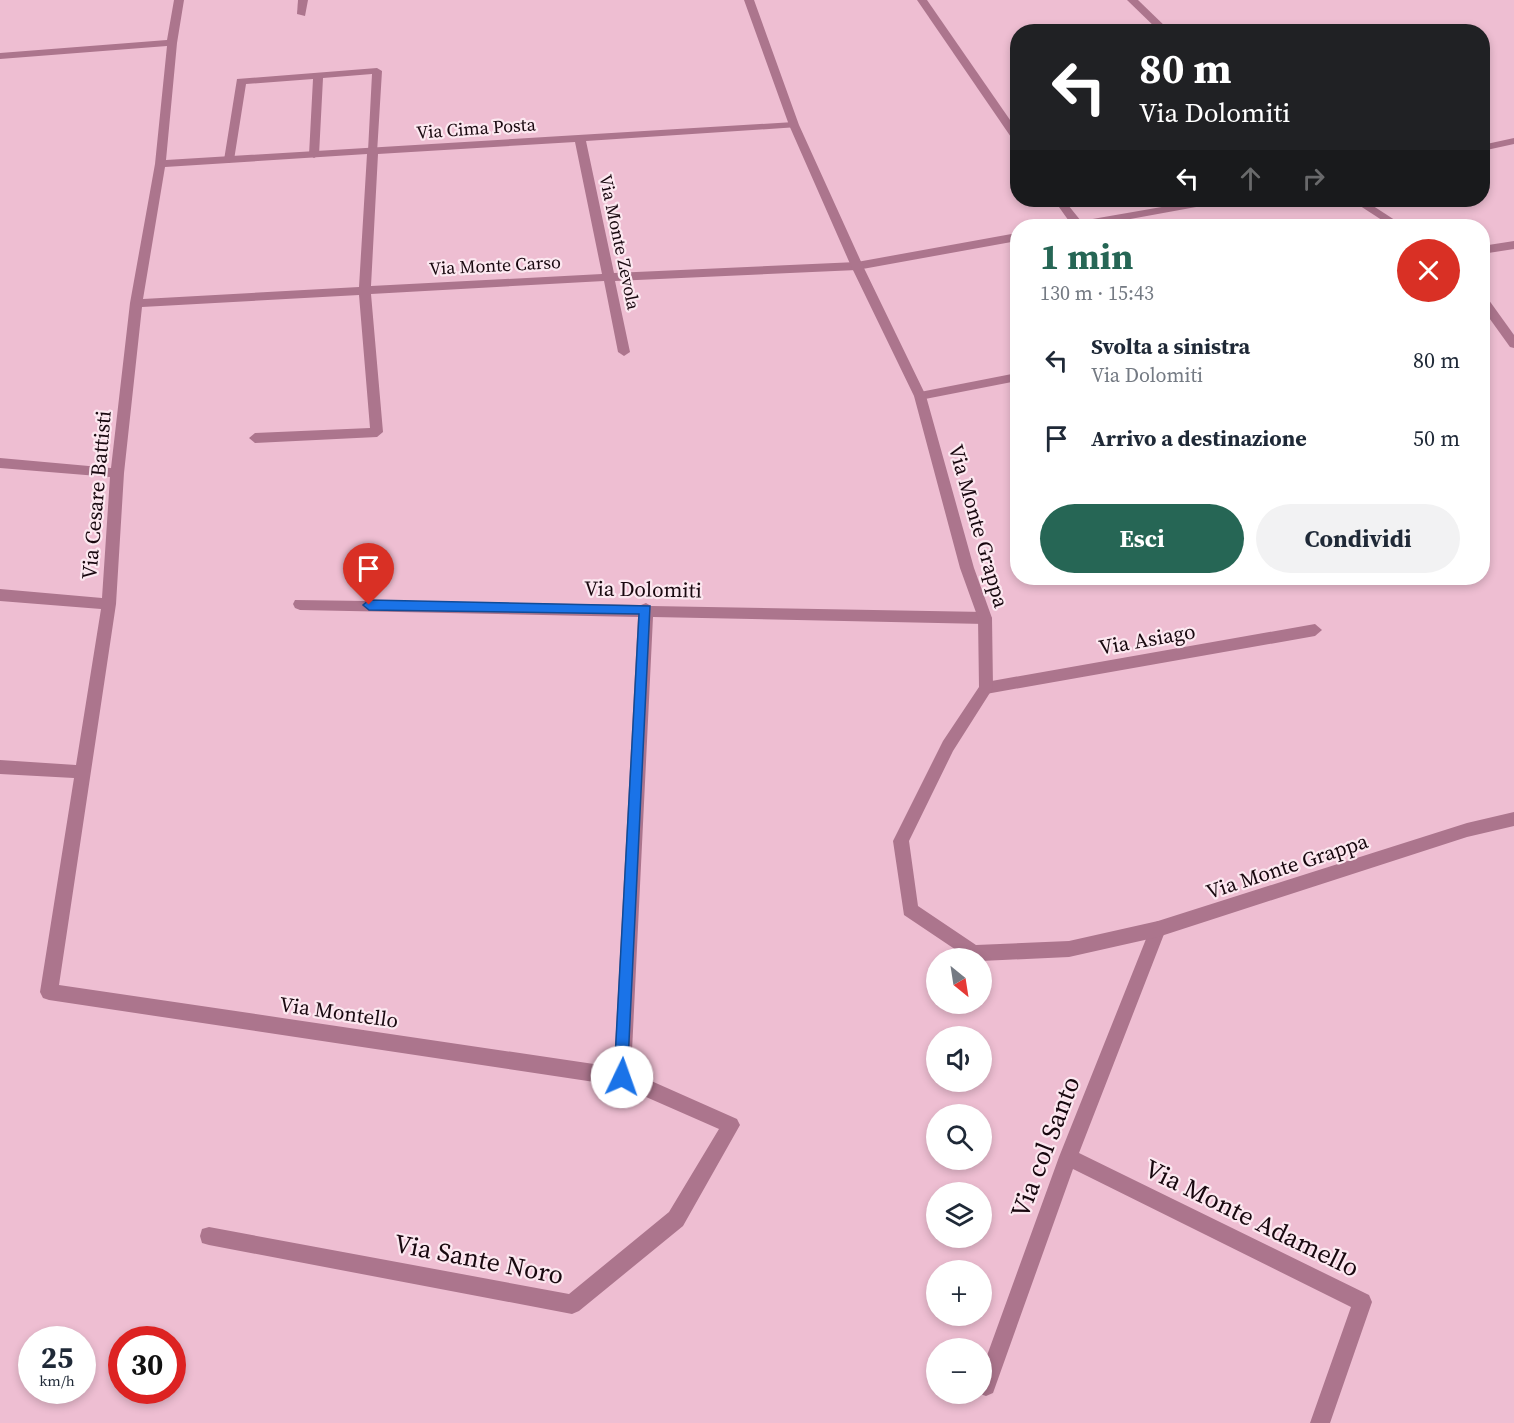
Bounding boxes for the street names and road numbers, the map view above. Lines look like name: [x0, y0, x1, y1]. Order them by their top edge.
street label: Via Cima Posta: [415, 111, 537, 145]
street label: Via Monte Zevola: [593, 172, 647, 313]
street label: Via Monte Carso: [429, 249, 562, 281]
street label: Via Cesare Battisti: [74, 409, 118, 581]
street label: Via Monte Grappa: [942, 441, 1016, 611]
street label: Via Dolomiti: [584, 573, 702, 605]
street label: Via Asiago: [1097, 616, 1197, 662]
street label: Via Monte Grappa: [1202, 826, 1372, 906]
street label: Via Montello: [278, 989, 400, 1035]
street label: Via col Santo: [1001, 1071, 1089, 1223]
street label: Via Monte Adamello: [1139, 1150, 1365, 1286]
street label: Via Sante Noro: [391, 1225, 567, 1293]

